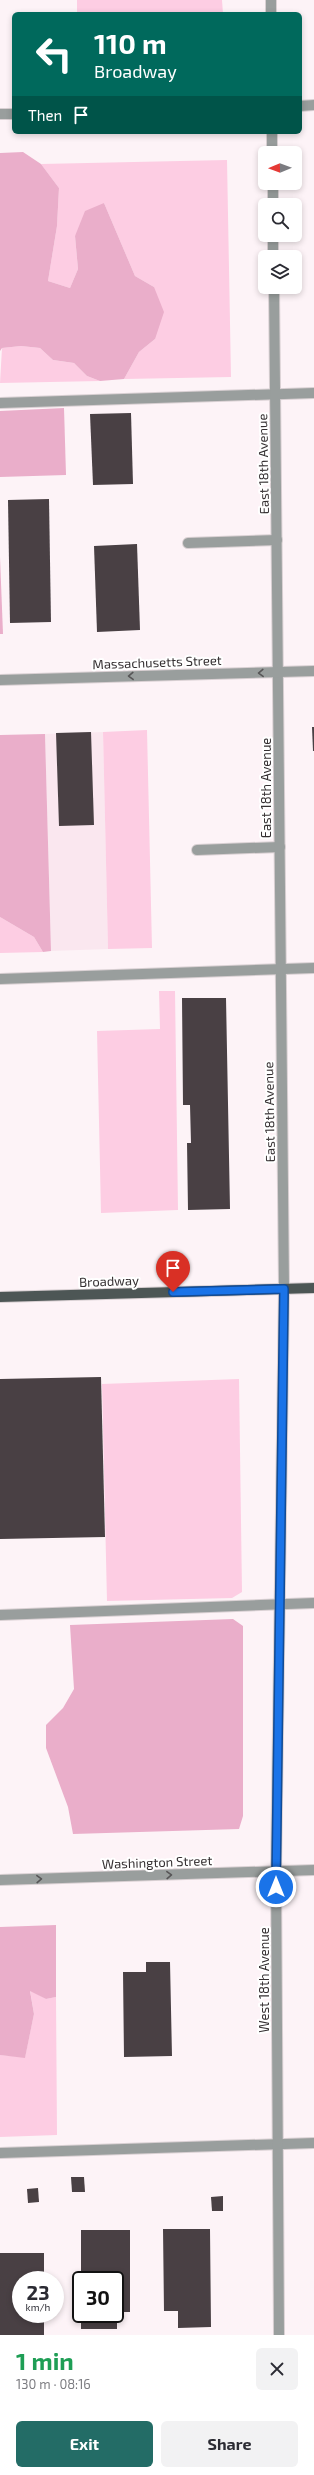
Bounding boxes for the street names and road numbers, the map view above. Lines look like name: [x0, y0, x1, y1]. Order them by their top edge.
street label: East 18th Avenue: [254, 414, 272, 514]
street label: Massachusetts Street: [92, 652, 222, 672]
street label: East 18th Avenue: [258, 738, 274, 838]
street label: East 18th Avenue: [260, 1062, 278, 1162]
street label: Broadway: [79, 1272, 139, 1290]
street label: Washington Street: [102, 1852, 212, 1872]
street label: West 18th Avenue: [256, 1927, 272, 2033]

